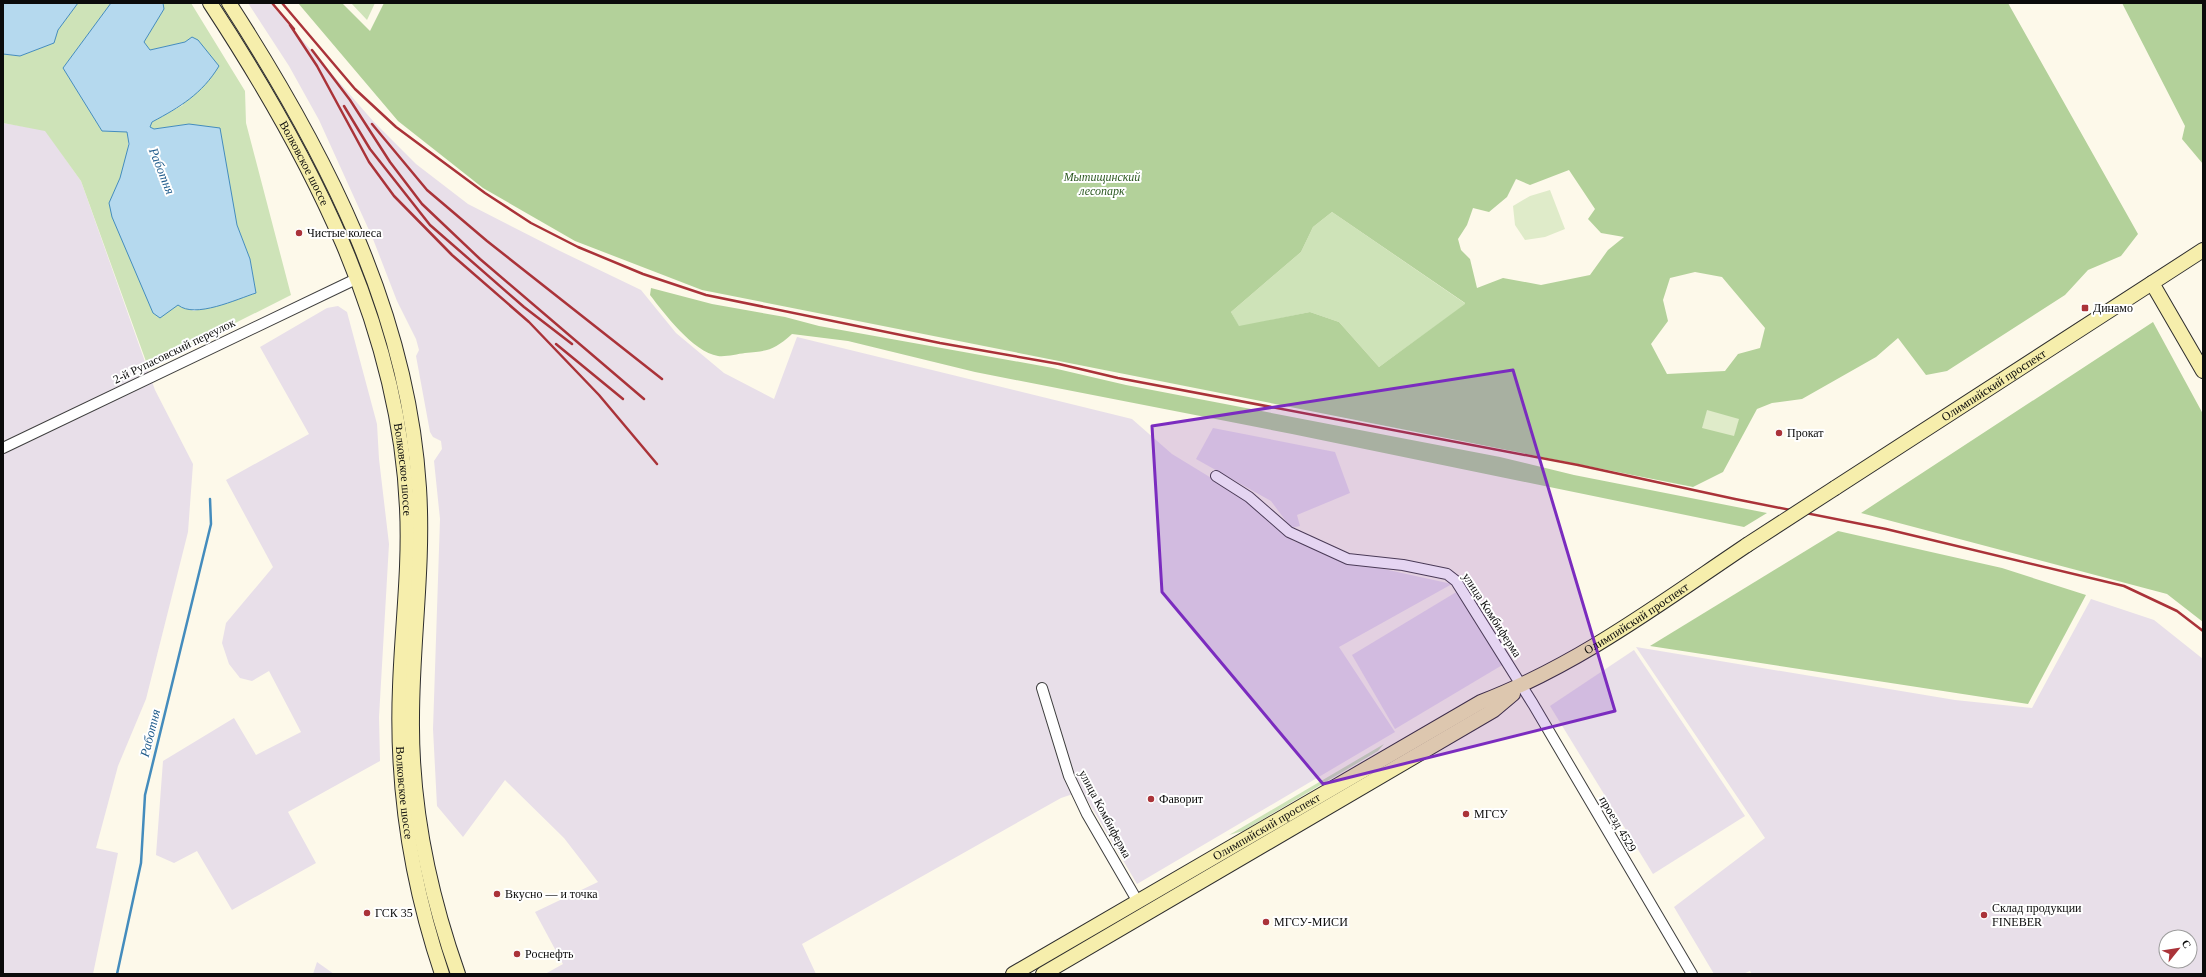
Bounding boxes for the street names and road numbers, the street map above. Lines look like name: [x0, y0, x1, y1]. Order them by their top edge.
street label: Волковское шоссе: [276, 118, 332, 208]
street label: 2-й Рупасовский переулок: [111, 315, 237, 387]
street label: Олимпийский проспект: [1939, 346, 2049, 424]
street label: Волковское шоссе: [391, 422, 414, 516]
street label: улица Комбиферма: [1460, 570, 1525, 660]
street label: Олимпийский проспект: [1581, 579, 1692, 657]
street label: Волковское шоссе: [393, 746, 416, 840]
street label: улица Комбиферма: [1076, 768, 1134, 861]
street label: Олимпийский проспект: [1210, 790, 1323, 863]
street label: проезд 4529: [1597, 794, 1639, 854]

